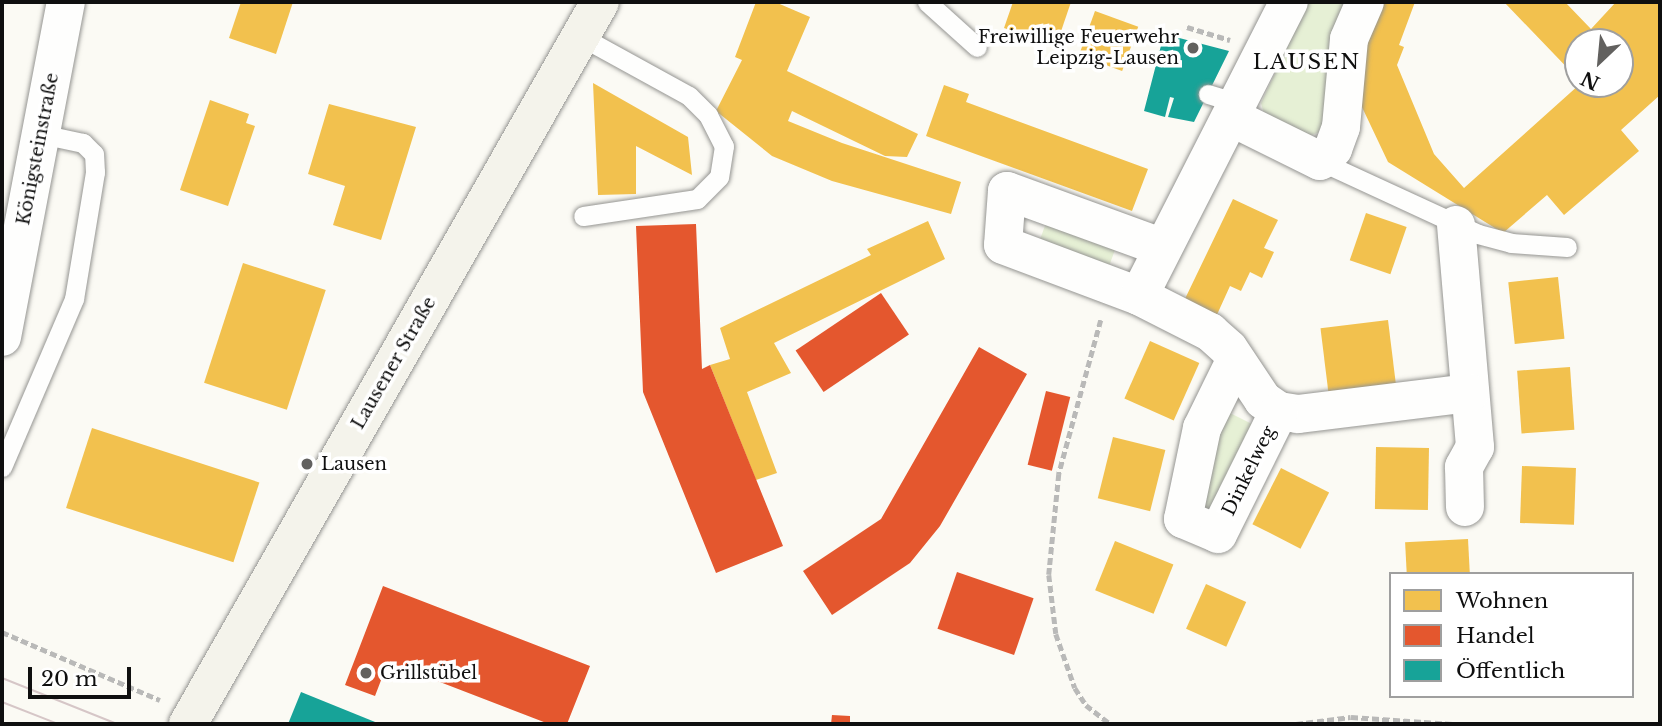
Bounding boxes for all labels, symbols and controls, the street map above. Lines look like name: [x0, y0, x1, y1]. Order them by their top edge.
place label: Freiwillige Feuerwehr Leipzig-Lausen: [978, 27, 1179, 70]
north arrow: [1564, 28, 1634, 98]
marker: Freiwillige Feuerwehr Leipzig-Lausen: [1185, 40, 1201, 56]
district label: LAUSEN: [1254, 49, 1360, 75]
text: N: [1577, 66, 1604, 95]
street label: Königsteinstraße: [13, 71, 63, 227]
street label: Lausener Straße: [347, 293, 441, 433]
street label: Dinkelweg: [1218, 423, 1280, 519]
place label: Lausen: [321, 453, 387, 475]
marker: Lausen: [299, 456, 315, 472]
legend: [1389, 572, 1634, 698]
text: Wohnen: [1456, 588, 1548, 614]
text: Handel: [1456, 623, 1535, 649]
scale bar: [32, 652, 135, 696]
text: Öffentlich: [1456, 658, 1565, 684]
place label: Grillstübel: [380, 662, 477, 684]
marker: Grillstübel: [358, 665, 374, 681]
text: 20 m: [41, 666, 98, 692]

